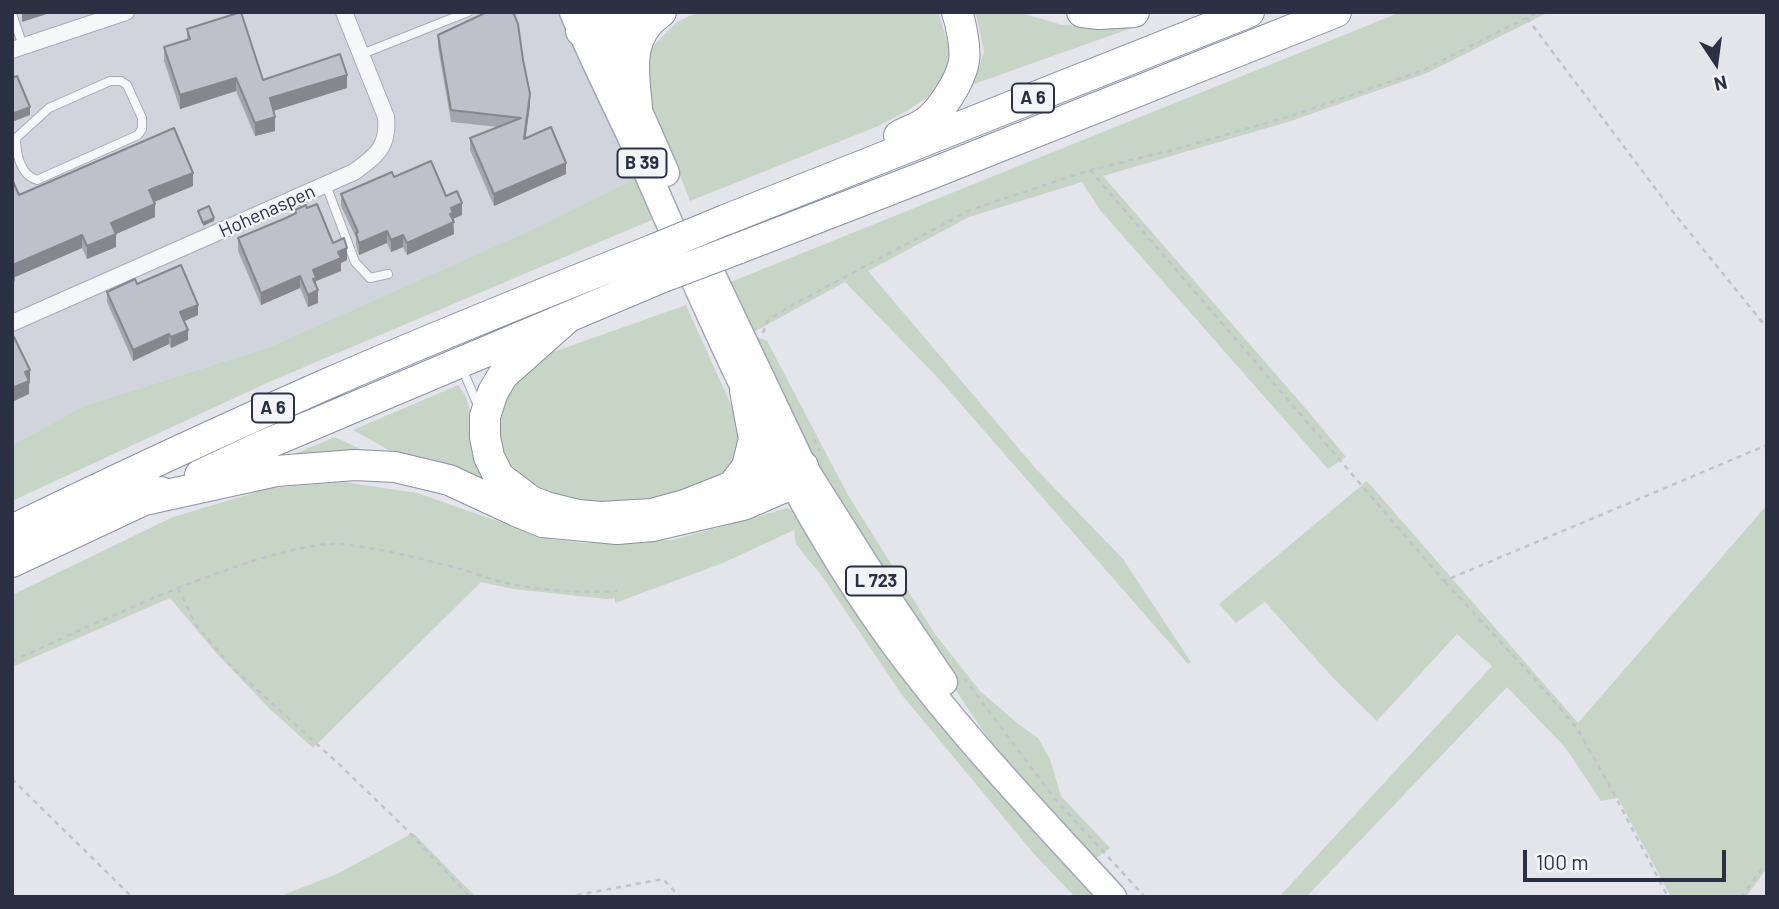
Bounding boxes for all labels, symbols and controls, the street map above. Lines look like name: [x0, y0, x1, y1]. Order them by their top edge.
north arrow: [1681, 28, 1751, 98]
text: N: [1712, 71, 1730, 97]
road number: A 6: [1012, 84, 1054, 113]
road number: B 39: [618, 148, 666, 178]
street label: Hohenaspen: [215, 180, 319, 242]
road number: A 6: [252, 394, 294, 422]
road number: L 723: [846, 566, 906, 596]
scale bar: [1527, 836, 1730, 880]
text: 100 m: [1536, 849, 1589, 874]

